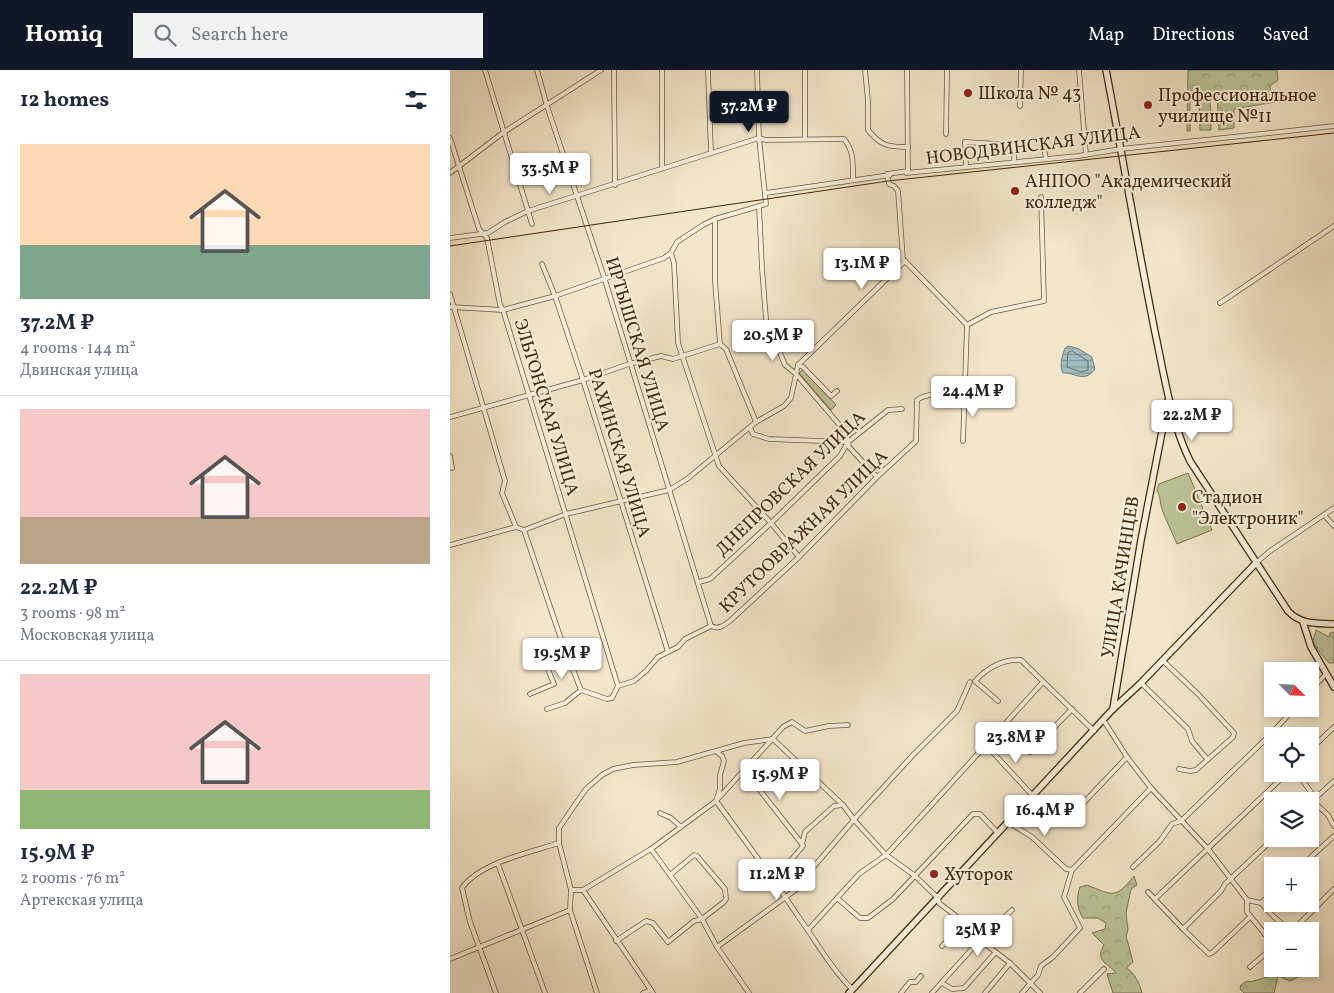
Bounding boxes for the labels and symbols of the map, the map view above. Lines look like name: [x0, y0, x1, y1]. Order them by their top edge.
place label: Школа № 43: [978, 82, 1081, 107]
place label: Профессиональное училище №11: [1158, 84, 1317, 130]
marker: Школа № 43: [962, 87, 974, 99]
pin: 37.2M ₽: [703, 90, 795, 133]
marker: Профессиональное училище №11: [1142, 99, 1154, 111]
street label: НОВОДВИНСКАЯ УЛИЦА: [924, 121, 1142, 172]
pin: 33.5M ₽: [504, 152, 596, 195]
place label: АНПОО "Академический колледж": [1025, 170, 1232, 216]
marker: АНПОО "Академический колледж": [1009, 185, 1021, 197]
pin: 13.1M ₽: [816, 248, 908, 290]
street label: ИРТЫШСКАЯ УЛИЦА: [598, 254, 675, 435]
street label: ЭЛЬТОНСКАЯ УЛИЦА: [507, 316, 584, 499]
pin: 20.5M ₽: [727, 320, 819, 362]
street label: РАХИНСКАЯ УЛИЦА: [581, 366, 656, 541]
pin: 24.4M ₽: [927, 376, 1019, 418]
pin: 22.2M ₽: [1146, 400, 1238, 442]
street label: ДНЕПРОВСКАЯ УЛИЦА: [711, 406, 872, 562]
street label: КРУТООВРАЖНАЯ УЛИЦА: [714, 444, 894, 619]
place label: Стадион "Электроник": [1192, 486, 1304, 532]
street label: УЛИЦА КАЧИНЦЕВ: [1096, 494, 1147, 660]
marker: Стадион "Электроник": [1176, 501, 1188, 513]
pin: 19.5M ₽: [516, 638, 608, 680]
north arrow: [1264, 662, 1319, 718]
pin: 23.8M ₽: [970, 722, 1062, 764]
pin: 15.9M ₽: [734, 758, 826, 801]
pin: 16.4M ₽: [999, 794, 1091, 837]
pin: 11.2M ₽: [731, 858, 823, 901]
place label: Хуторок: [944, 863, 1013, 888]
marker: Хуторок: [928, 868, 940, 880]
pin: 25M ₽: [943, 914, 1013, 957]

